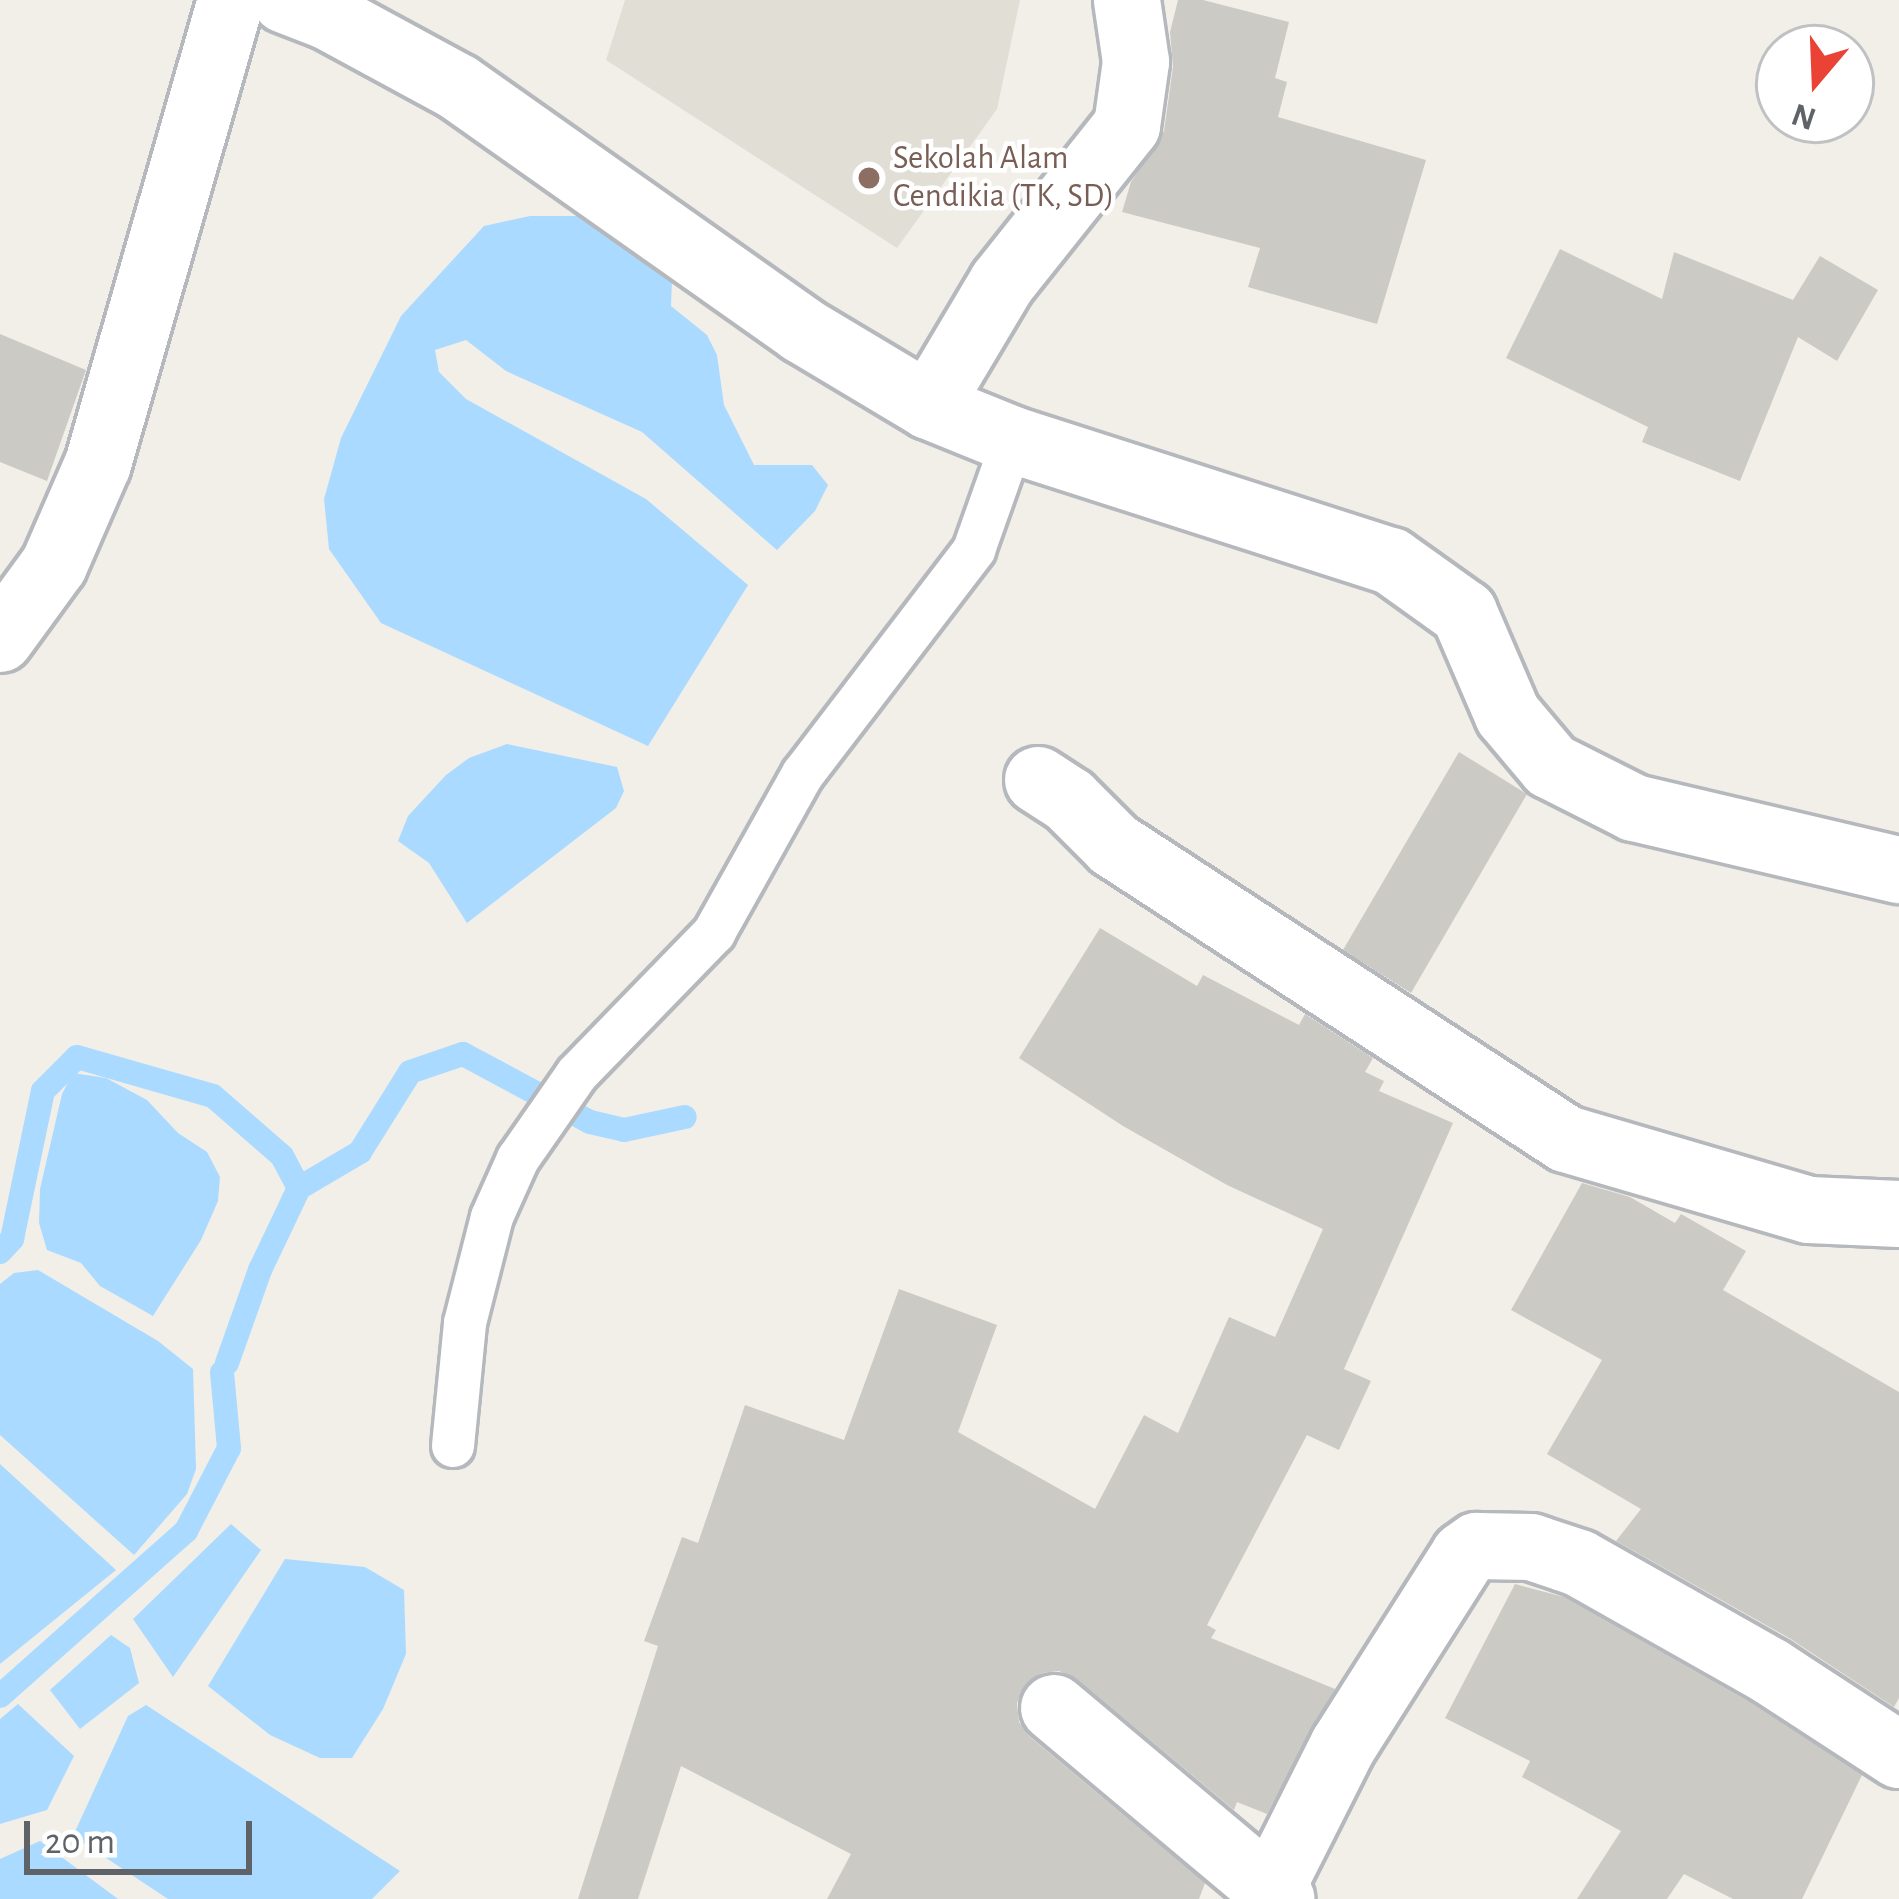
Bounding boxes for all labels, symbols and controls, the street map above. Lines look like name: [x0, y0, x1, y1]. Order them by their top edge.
north arrow: [1755, 24, 1875, 144]
text: N: [1788, 96, 1820, 135]
place label: Sekolah Alam Cendikia (TK, SD): [893, 139, 1114, 217]
marker: Sekolah Alam Cendikia (TK, SD): [856, 165, 882, 191]
scale bar: [30, 1797, 258, 1871]
text: 20 m: [45, 1824, 115, 1860]

